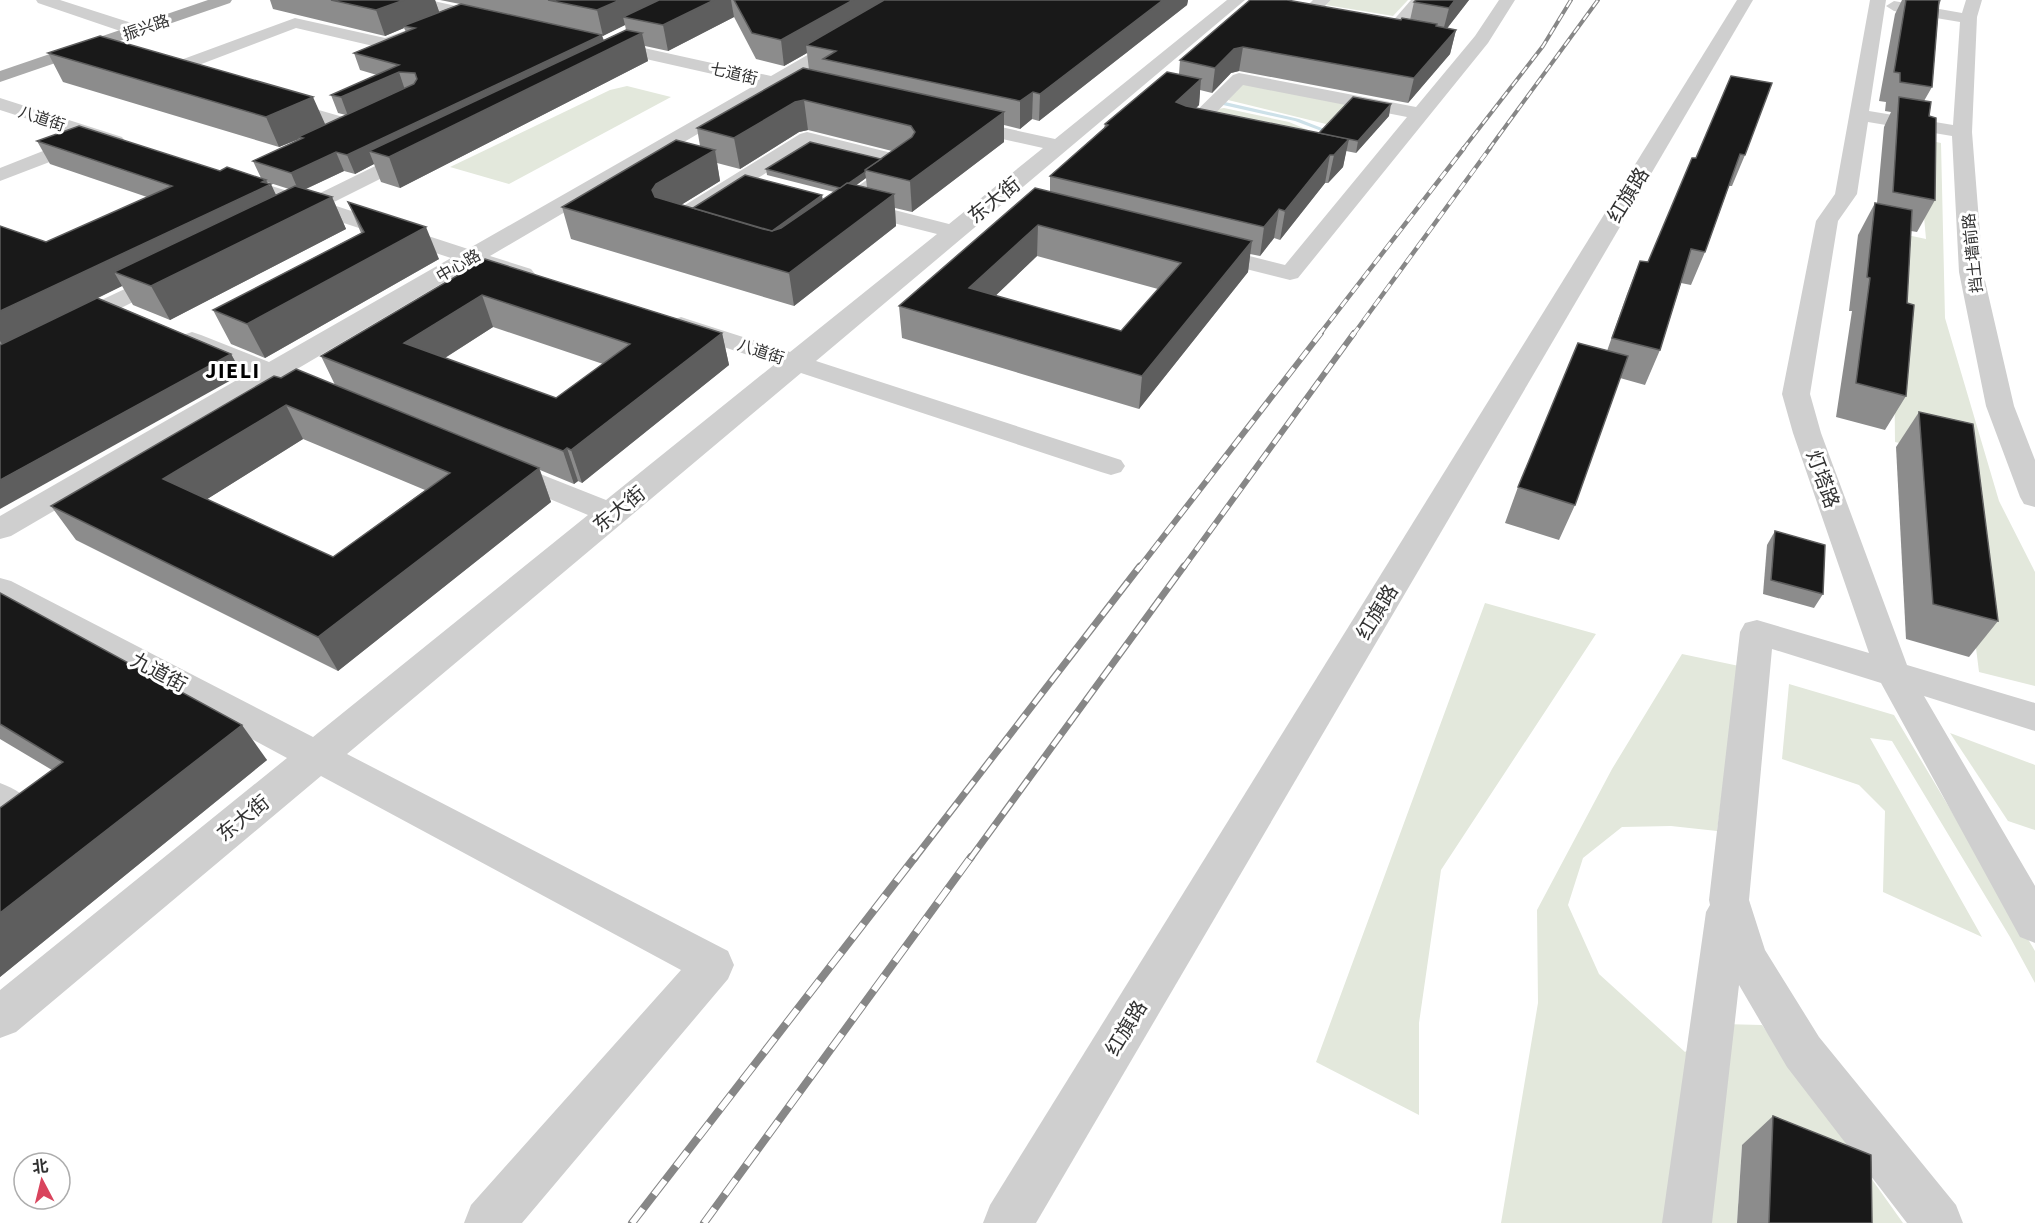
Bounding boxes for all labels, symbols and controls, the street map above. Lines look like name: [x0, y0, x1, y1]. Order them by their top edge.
street label: 振兴路: [120, 10, 173, 46]
street label: 七道街: [708, 58, 760, 90]
street label: 八道街: [15, 101, 68, 137]
street label: 红旗路: [1601, 163, 1656, 228]
street label: 东大街: [963, 171, 1027, 231]
street label: 挡土墙前路: [1958, 212, 1988, 294]
street label: 中心路: [432, 244, 485, 287]
street label: 八道街: [734, 334, 787, 370]
district label: JIELI: [205, 355, 261, 387]
street label: 灯塔路: [1799, 446, 1845, 512]
street label: 东大街: [588, 480, 652, 540]
street label: 红旗路: [1350, 580, 1405, 645]
street label: 九道街: [125, 646, 192, 699]
street label: 东大街: [212, 789, 276, 849]
street label: 红旗路: [1099, 996, 1154, 1061]
north arrow: [12, 1151, 72, 1211]
text: 北: [31, 1155, 50, 1179]

